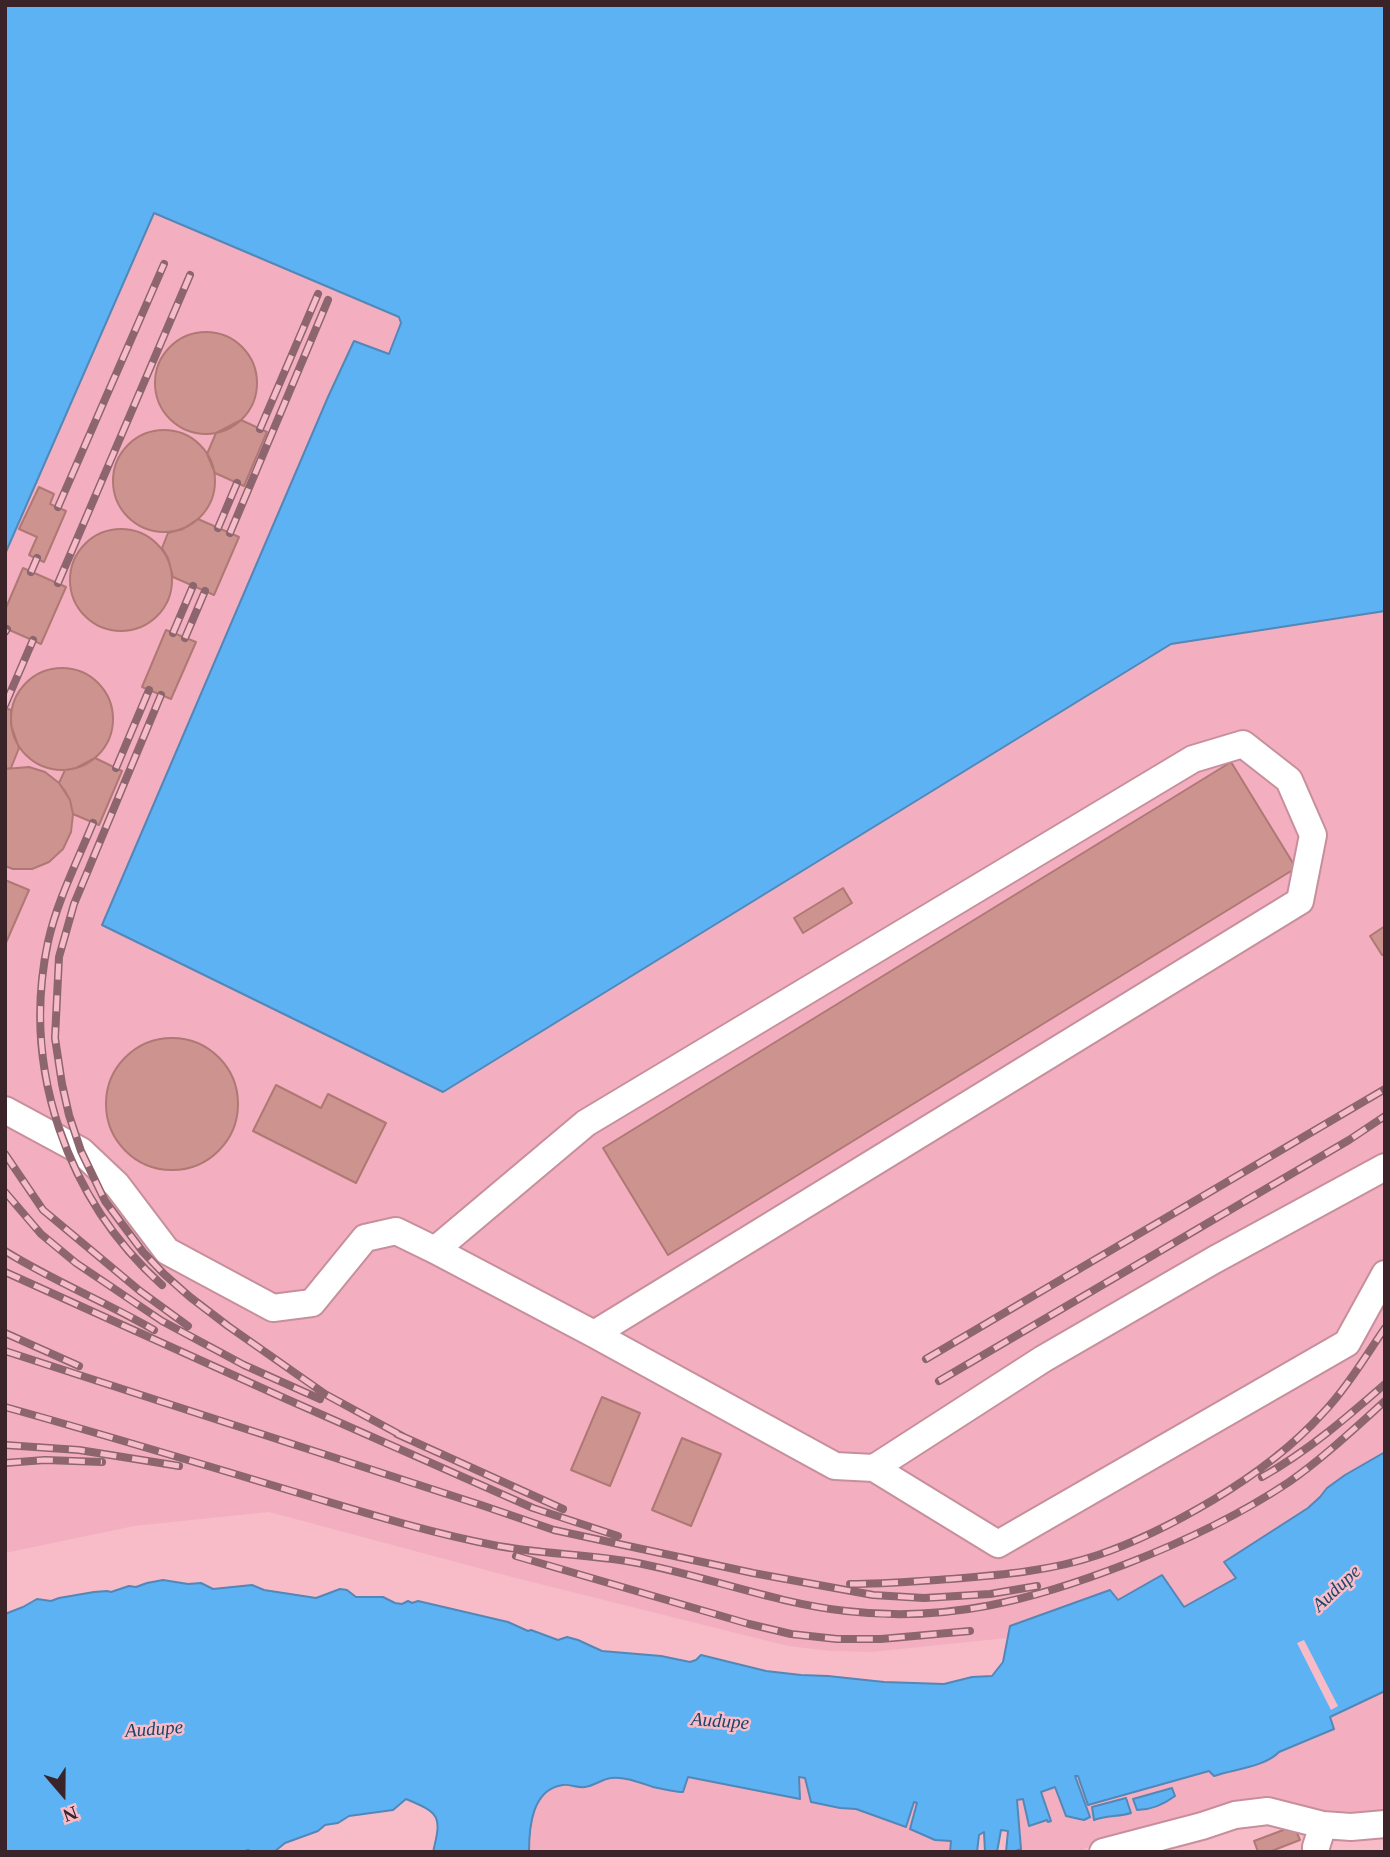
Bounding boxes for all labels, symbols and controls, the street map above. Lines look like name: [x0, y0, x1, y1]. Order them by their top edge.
water label: Audupe: [1308, 1561, 1366, 1617]
water label: Audupe: [690, 1709, 750, 1735]
water label: Audupe: [124, 1717, 184, 1743]
north arrow: [28, 1759, 98, 1829]
text: N: [60, 1802, 80, 1826]

